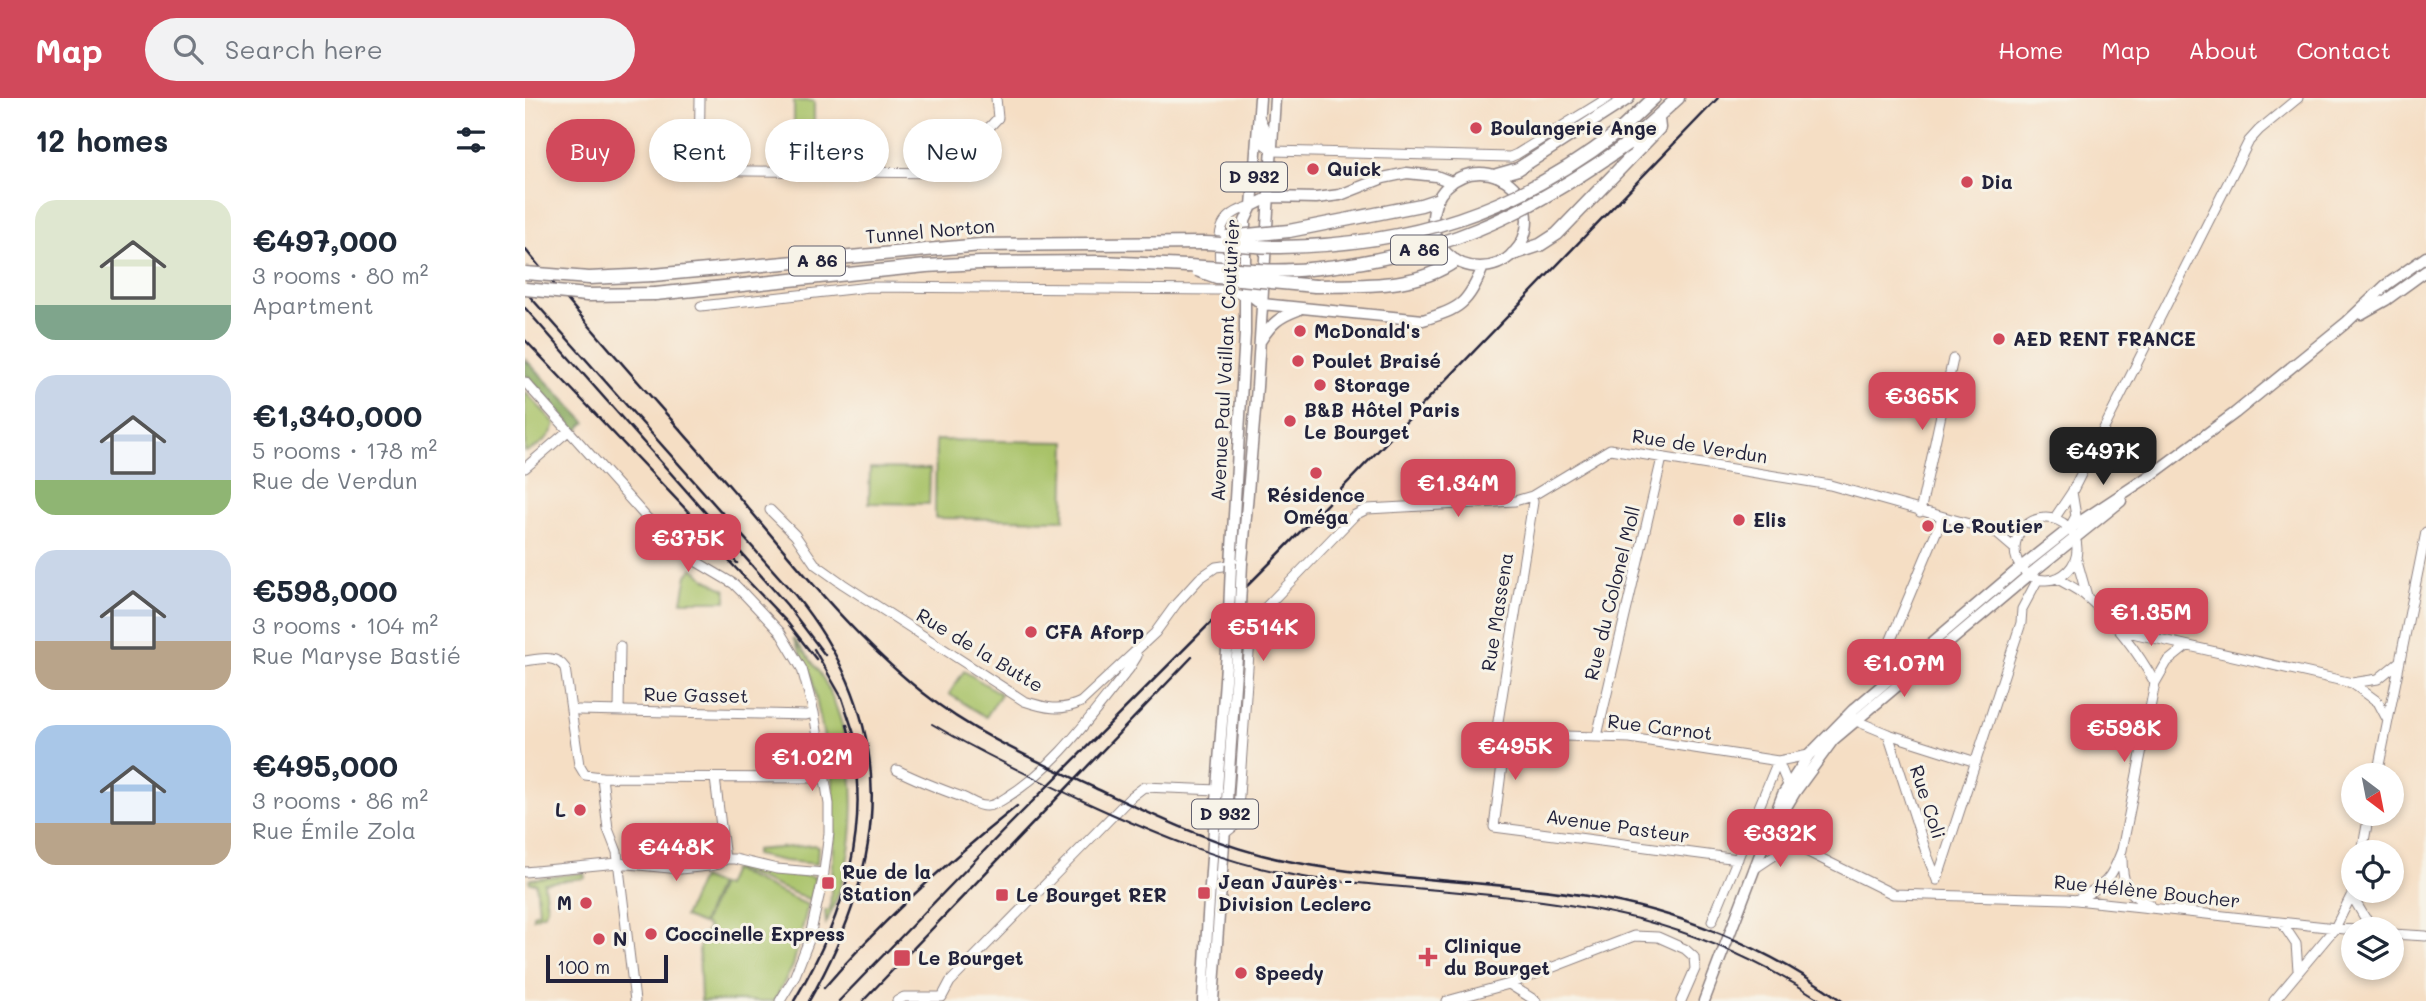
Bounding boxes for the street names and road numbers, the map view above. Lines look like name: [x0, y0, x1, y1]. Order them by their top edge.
road number: D 932: [1221, 162, 1287, 192]
street label: Tunnel Norton: [864, 212, 996, 249]
street label: Avenue Paul Vaillant Couturier: [1205, 218, 1244, 502]
road number: A 86: [1391, 236, 1447, 265]
road number: A 86: [789, 246, 845, 276]
street label: Rue de Verdun: [1631, 422, 1770, 469]
street label: Rue du Colonel Moll: [1578, 503, 1645, 683]
street label: Rue Massena: [1475, 551, 1518, 673]
street label: Rue de la Butte: [912, 602, 1048, 697]
street label: Rue Gasset: [643, 681, 749, 708]
street label: Rue Carnot: [1606, 708, 1714, 745]
street label: Rue Coli: [1905, 762, 1952, 842]
road number: D 932: [1192, 800, 1258, 828]
street label: Avenue Pasteur: [1545, 803, 1691, 848]
street label: Rue Hélène Boucher: [2053, 868, 2241, 913]

